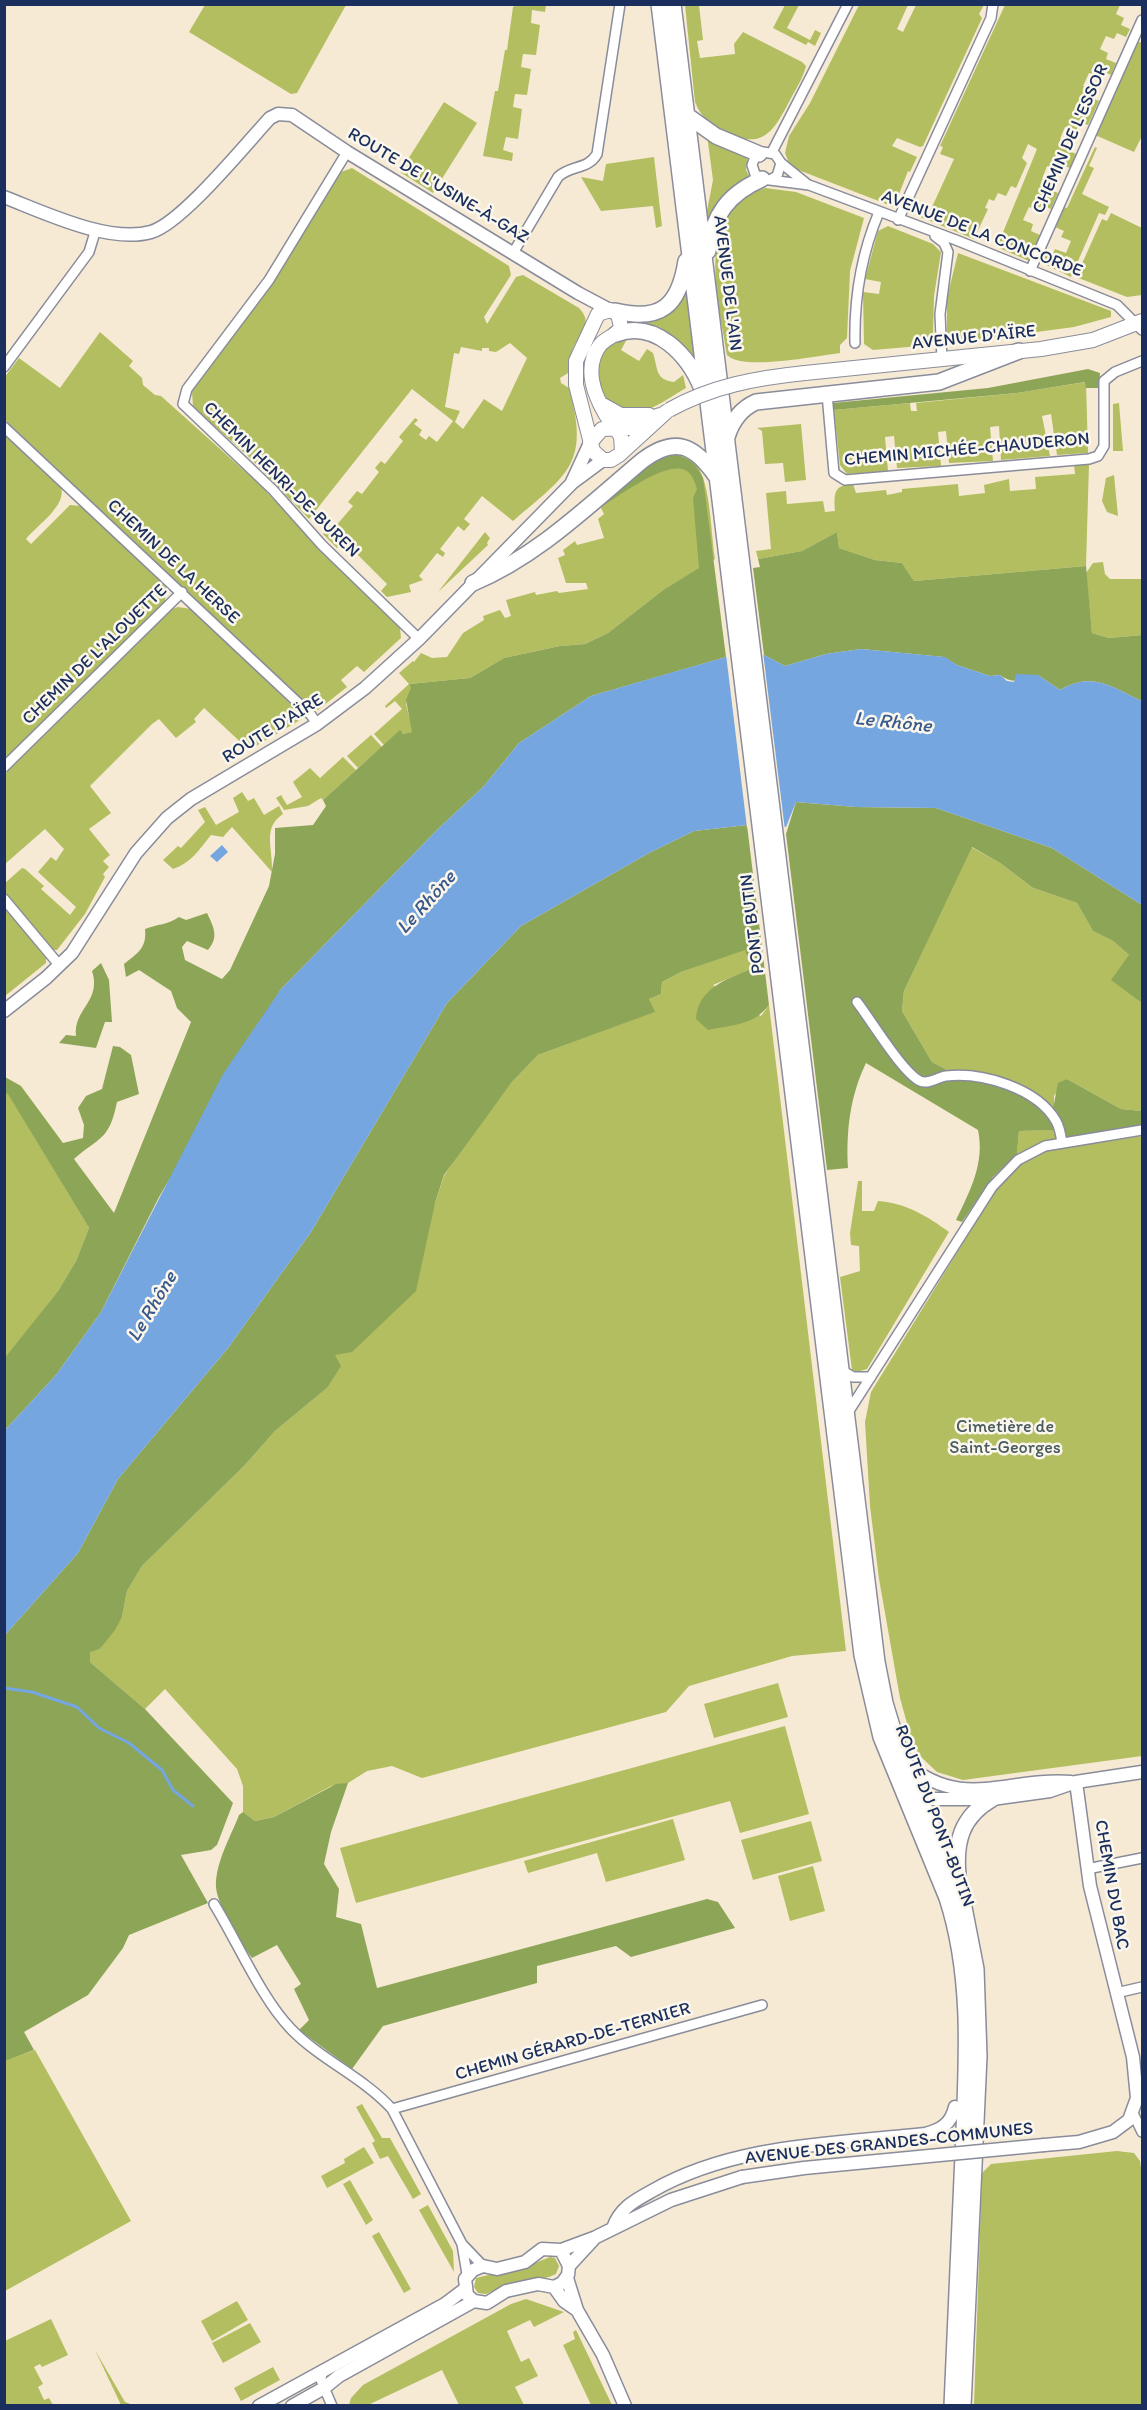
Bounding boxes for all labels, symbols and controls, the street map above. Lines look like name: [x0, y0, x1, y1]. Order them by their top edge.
street label: CHEMIN DE L'ESSOR: [1028, 61, 1114, 217]
street label: ROUTE DE L'USINE-À-GAZ: [344, 123, 532, 249]
street label: AVENUE DE LA CONCORDE: [878, 186, 1086, 282]
street label: AVENUE DE L'AIN: [708, 214, 746, 352]
street label: AVENUE D'AÏRE: [911, 321, 1037, 355]
street label: CHEMIN HENRI-DE-BUREN: [198, 397, 364, 563]
street label: CHEMIN MICHÉE-CHAUDERON: [843, 428, 1091, 472]
street label: CHEMIN DE LA HERSE: [102, 495, 244, 629]
street label: CHEMIN DE L'ALOUETTE: [18, 580, 172, 730]
street label: ROUTE D'AÏRE: [219, 689, 327, 769]
water label: Le Rhône: [853, 707, 933, 739]
water label: Le Rhône: [392, 866, 462, 940]
street label: PONT BUTIN: [736, 873, 770, 975]
water label: Le Rhône: [123, 1268, 183, 1346]
park label: Cimetière de Saint-Georges: [949, 1416, 1061, 1458]
street label: ROUTE DU PONT-BUTIN: [889, 1722, 979, 1910]
street label: CHEMIN DU BAC: [1089, 1818, 1133, 1952]
street label: CHEMIN GÉRARD-DE-TERNIER: [453, 1998, 693, 2086]
street label: AVENUE DES GRANDES-COMMUNES: [744, 2118, 1034, 2170]

